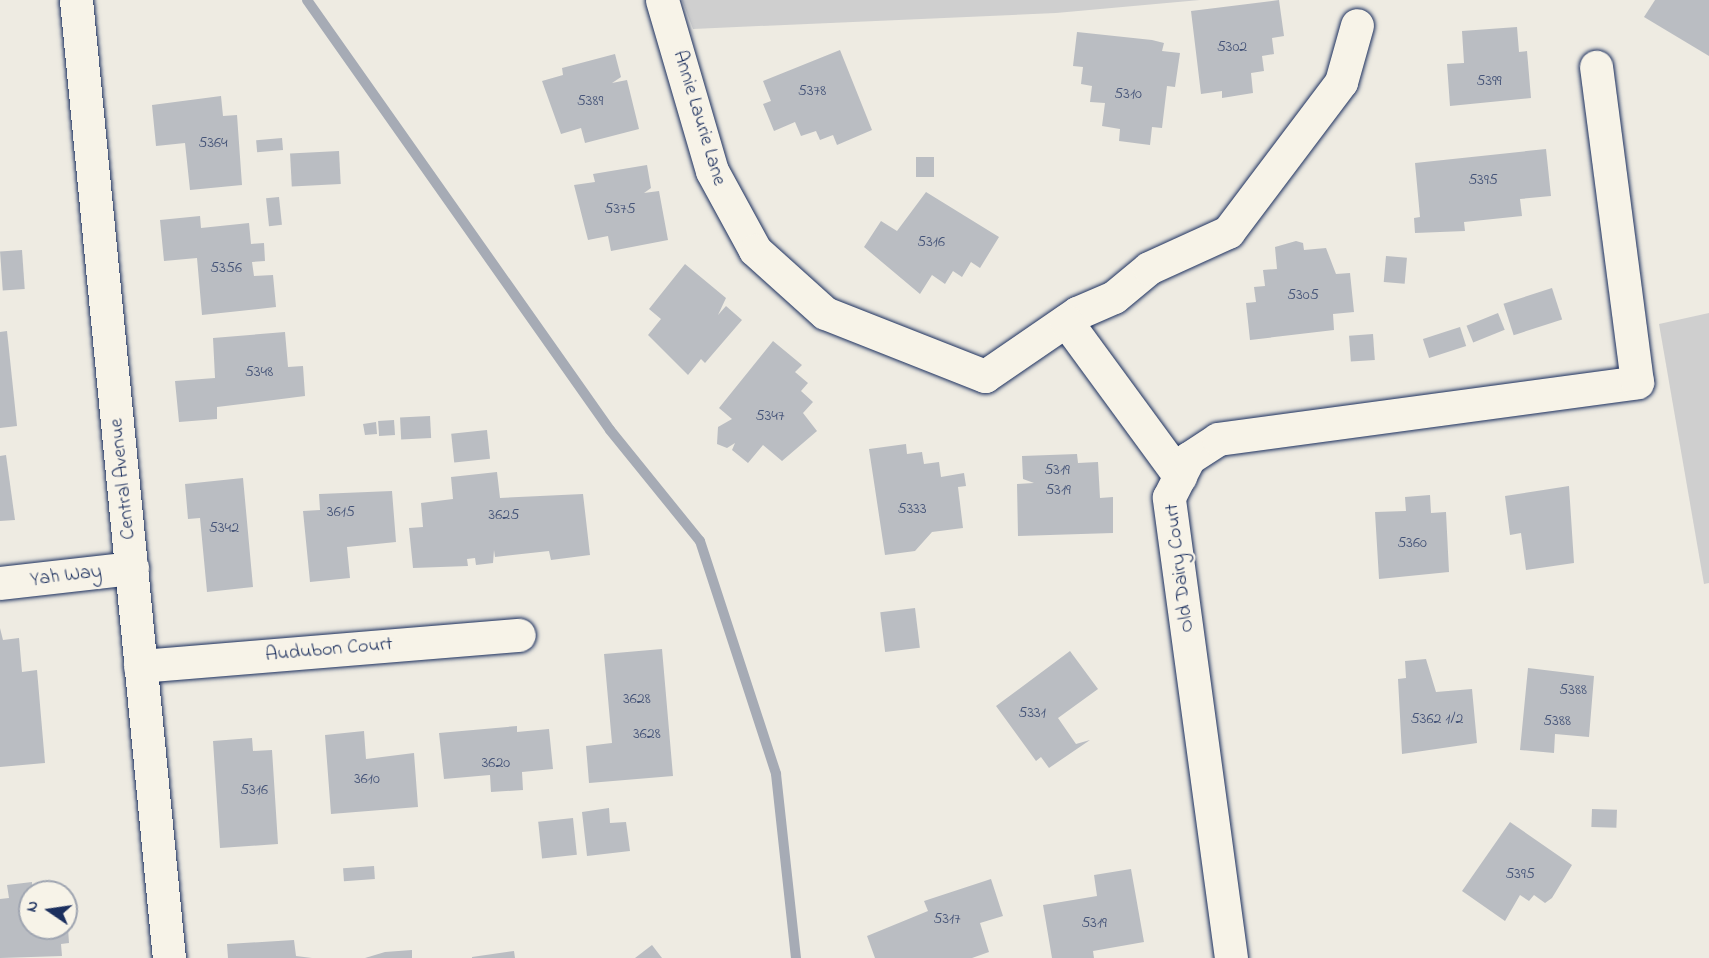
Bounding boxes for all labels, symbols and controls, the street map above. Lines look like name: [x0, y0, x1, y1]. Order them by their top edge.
house number: 5302: [1217, 37, 1247, 57]
street label: Annie Laurie Lane: [667, 48, 731, 188]
house number: 5399: [1476, 71, 1502, 91]
house number: 5378: [798, 81, 826, 101]
house number: 5310: [1114, 84, 1142, 104]
house number: 5389: [577, 91, 603, 111]
house number: 5364: [198, 133, 228, 153]
house number: 5395: [1468, 170, 1498, 190]
house number: 5375: [604, 199, 636, 219]
house number: 5316: [917, 232, 945, 252]
house number: 5356: [210, 258, 242, 278]
house number: 5305: [1287, 285, 1319, 305]
house number: 5348: [245, 362, 273, 382]
house number: 5347: [756, 406, 784, 426]
street label: Central Avenue: [105, 417, 141, 541]
house number: 5319: [1044, 460, 1070, 480]
house number: 5319: [1045, 480, 1071, 500]
house number: 5333: [898, 499, 926, 519]
house number: 3615: [327, 502, 355, 522]
street label: Old Dairy Court: [1160, 502, 1200, 634]
house number: 3625: [489, 505, 519, 525]
house number: 5342: [209, 518, 239, 538]
house number: 5360: [1397, 533, 1427, 553]
street label: Yah Way: [29, 560, 103, 592]
street label: Audubon Court: [264, 632, 394, 668]
house number: 5388: [1559, 680, 1587, 700]
house number: 3628: [623, 689, 651, 709]
house number: 5331: [1018, 703, 1046, 723]
house number: 5362 1/2: [1411, 709, 1463, 729]
house number: 5388: [1543, 711, 1571, 731]
house number: 3628: [633, 724, 661, 744]
house number: 3620: [482, 753, 510, 773]
house number: 3610: [354, 769, 380, 789]
house number: 5316: [240, 780, 268, 800]
house number: 5395: [1505, 864, 1535, 884]
north arrow: [18, 880, 78, 940]
text: N: [20, 898, 45, 914]
house number: 5317: [933, 909, 961, 929]
house number: 5319: [1081, 913, 1107, 933]

